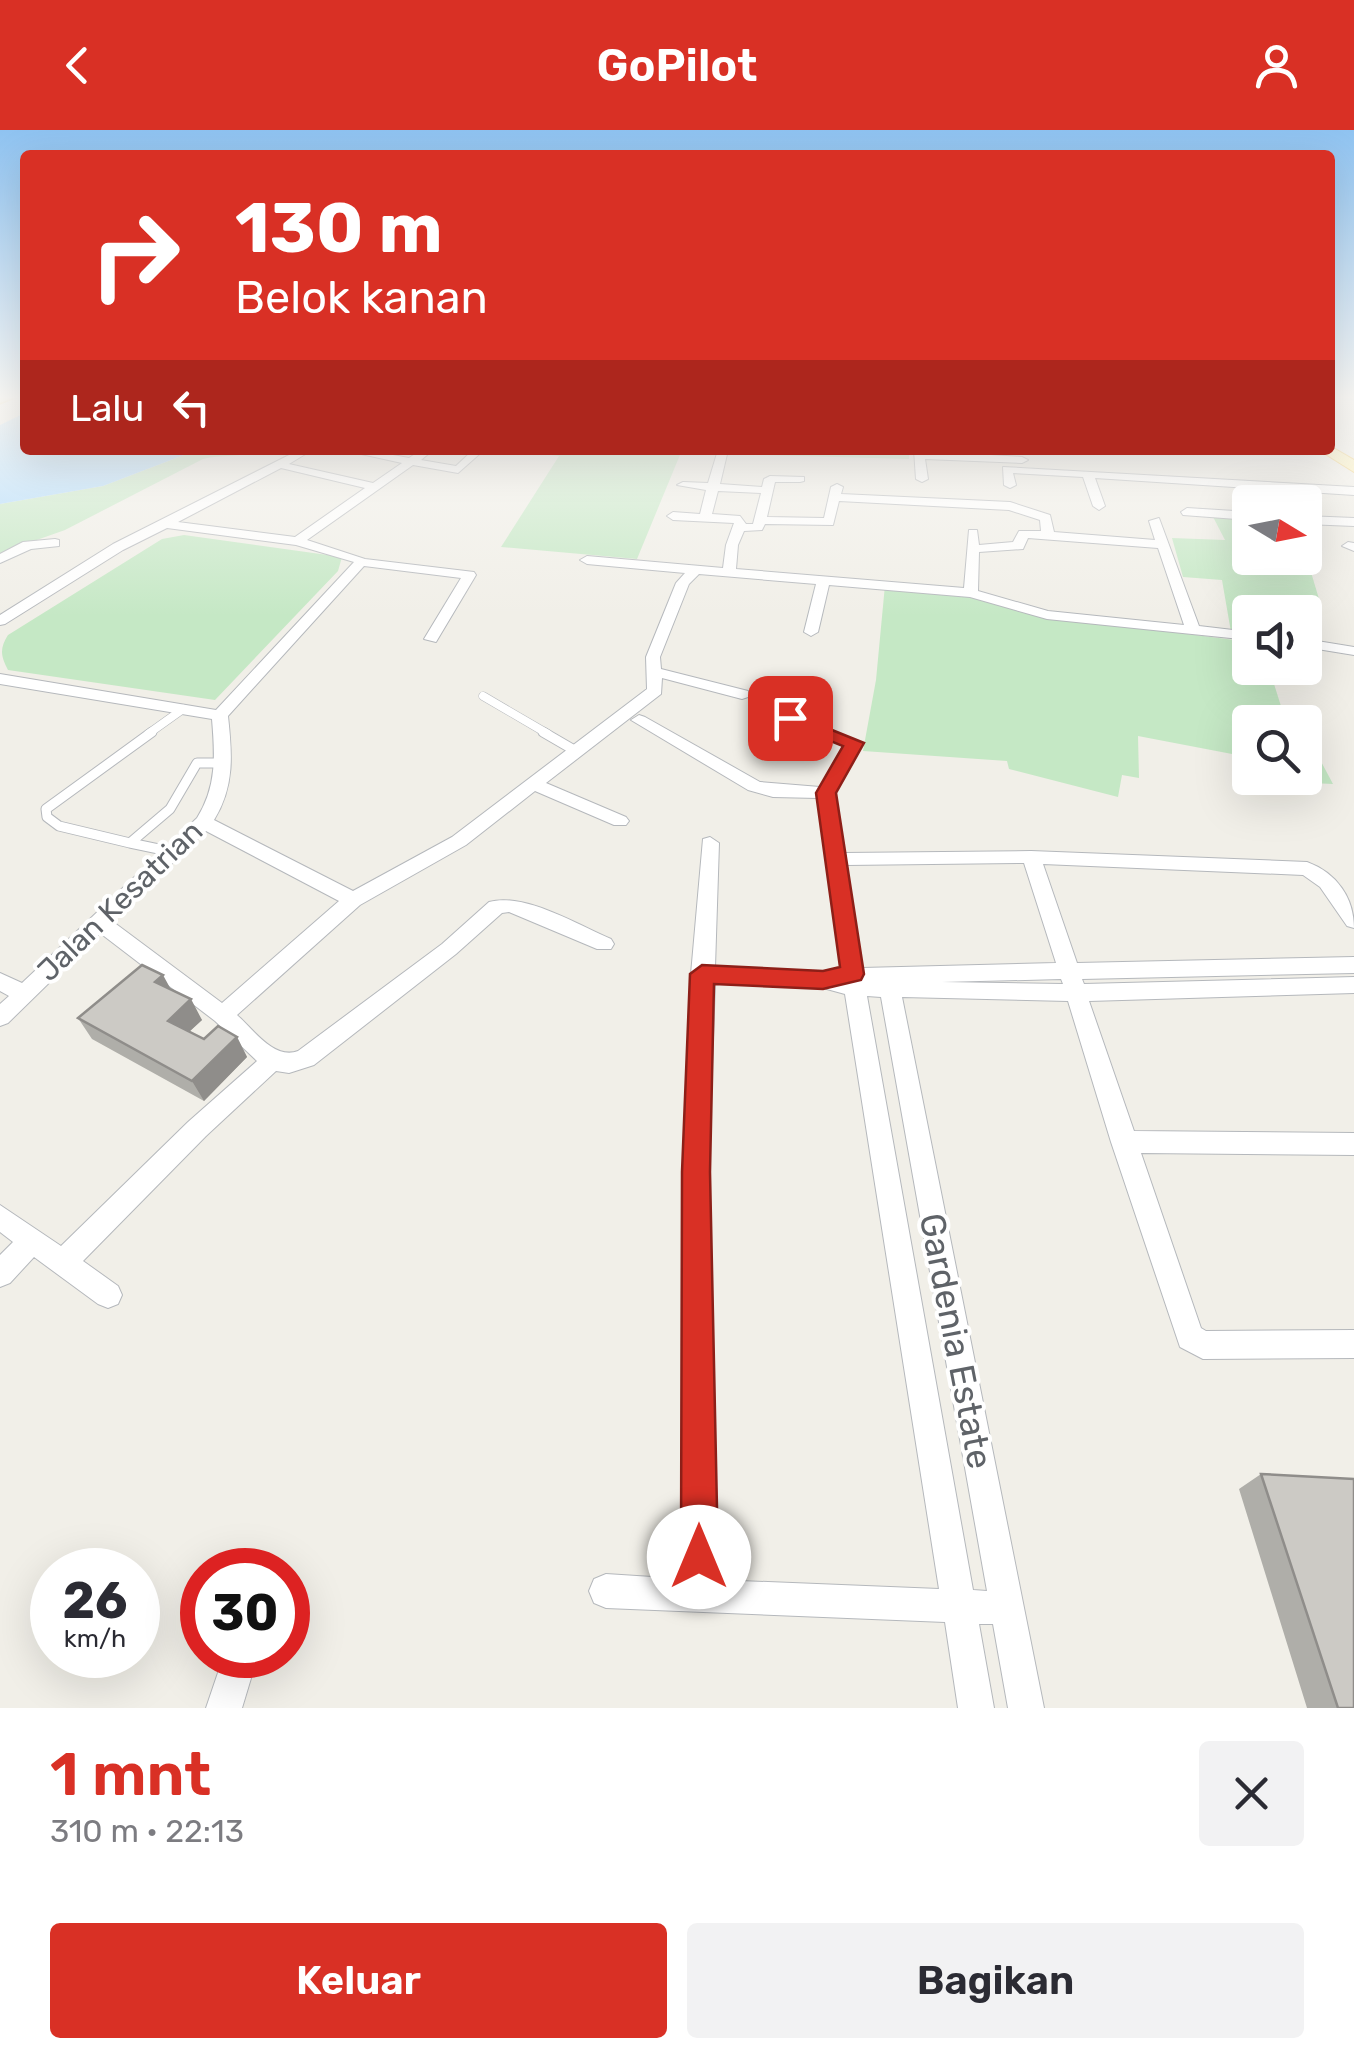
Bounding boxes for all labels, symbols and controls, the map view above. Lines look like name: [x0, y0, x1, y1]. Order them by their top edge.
icon: back: [50, 38, 105, 93]
icon: person: [1249, 38, 1304, 93]
text: GoPilot: [597, 39, 757, 92]
text: 130 m: [235, 187, 443, 270]
icon: right: [70, 190, 200, 320]
text: Belok kanan: [235, 271, 488, 324]
icon: left: [164, 380, 219, 435]
text: Lalu: [70, 385, 144, 431]
north arrow: [1232, 485, 1322, 575]
map controls: [1232, 485, 1322, 795]
button: sound: [1232, 595, 1322, 685]
pin: [748, 676, 833, 761]
icon: arrive: [763, 691, 818, 746]
button: search: [1232, 705, 1322, 795]
street label: Jalan Kesatrian: [30, 813, 210, 989]
street label: Gardenia Estate: [911, 1210, 1001, 1472]
position arrow: [647, 1505, 751, 1609]
speed limit sign: 30: [180, 1548, 310, 1678]
text: 26: [62, 1571, 128, 1631]
text: km/h: [64, 1624, 126, 1653]
text: 1 mnt: [50, 1739, 211, 1810]
button: close: [1199, 1741, 1304, 1846]
text: 310 m · 22:13: [50, 1812, 244, 1850]
button: Keluar: [50, 1923, 667, 2038]
button: Bagikan: [687, 1923, 1304, 2038]

